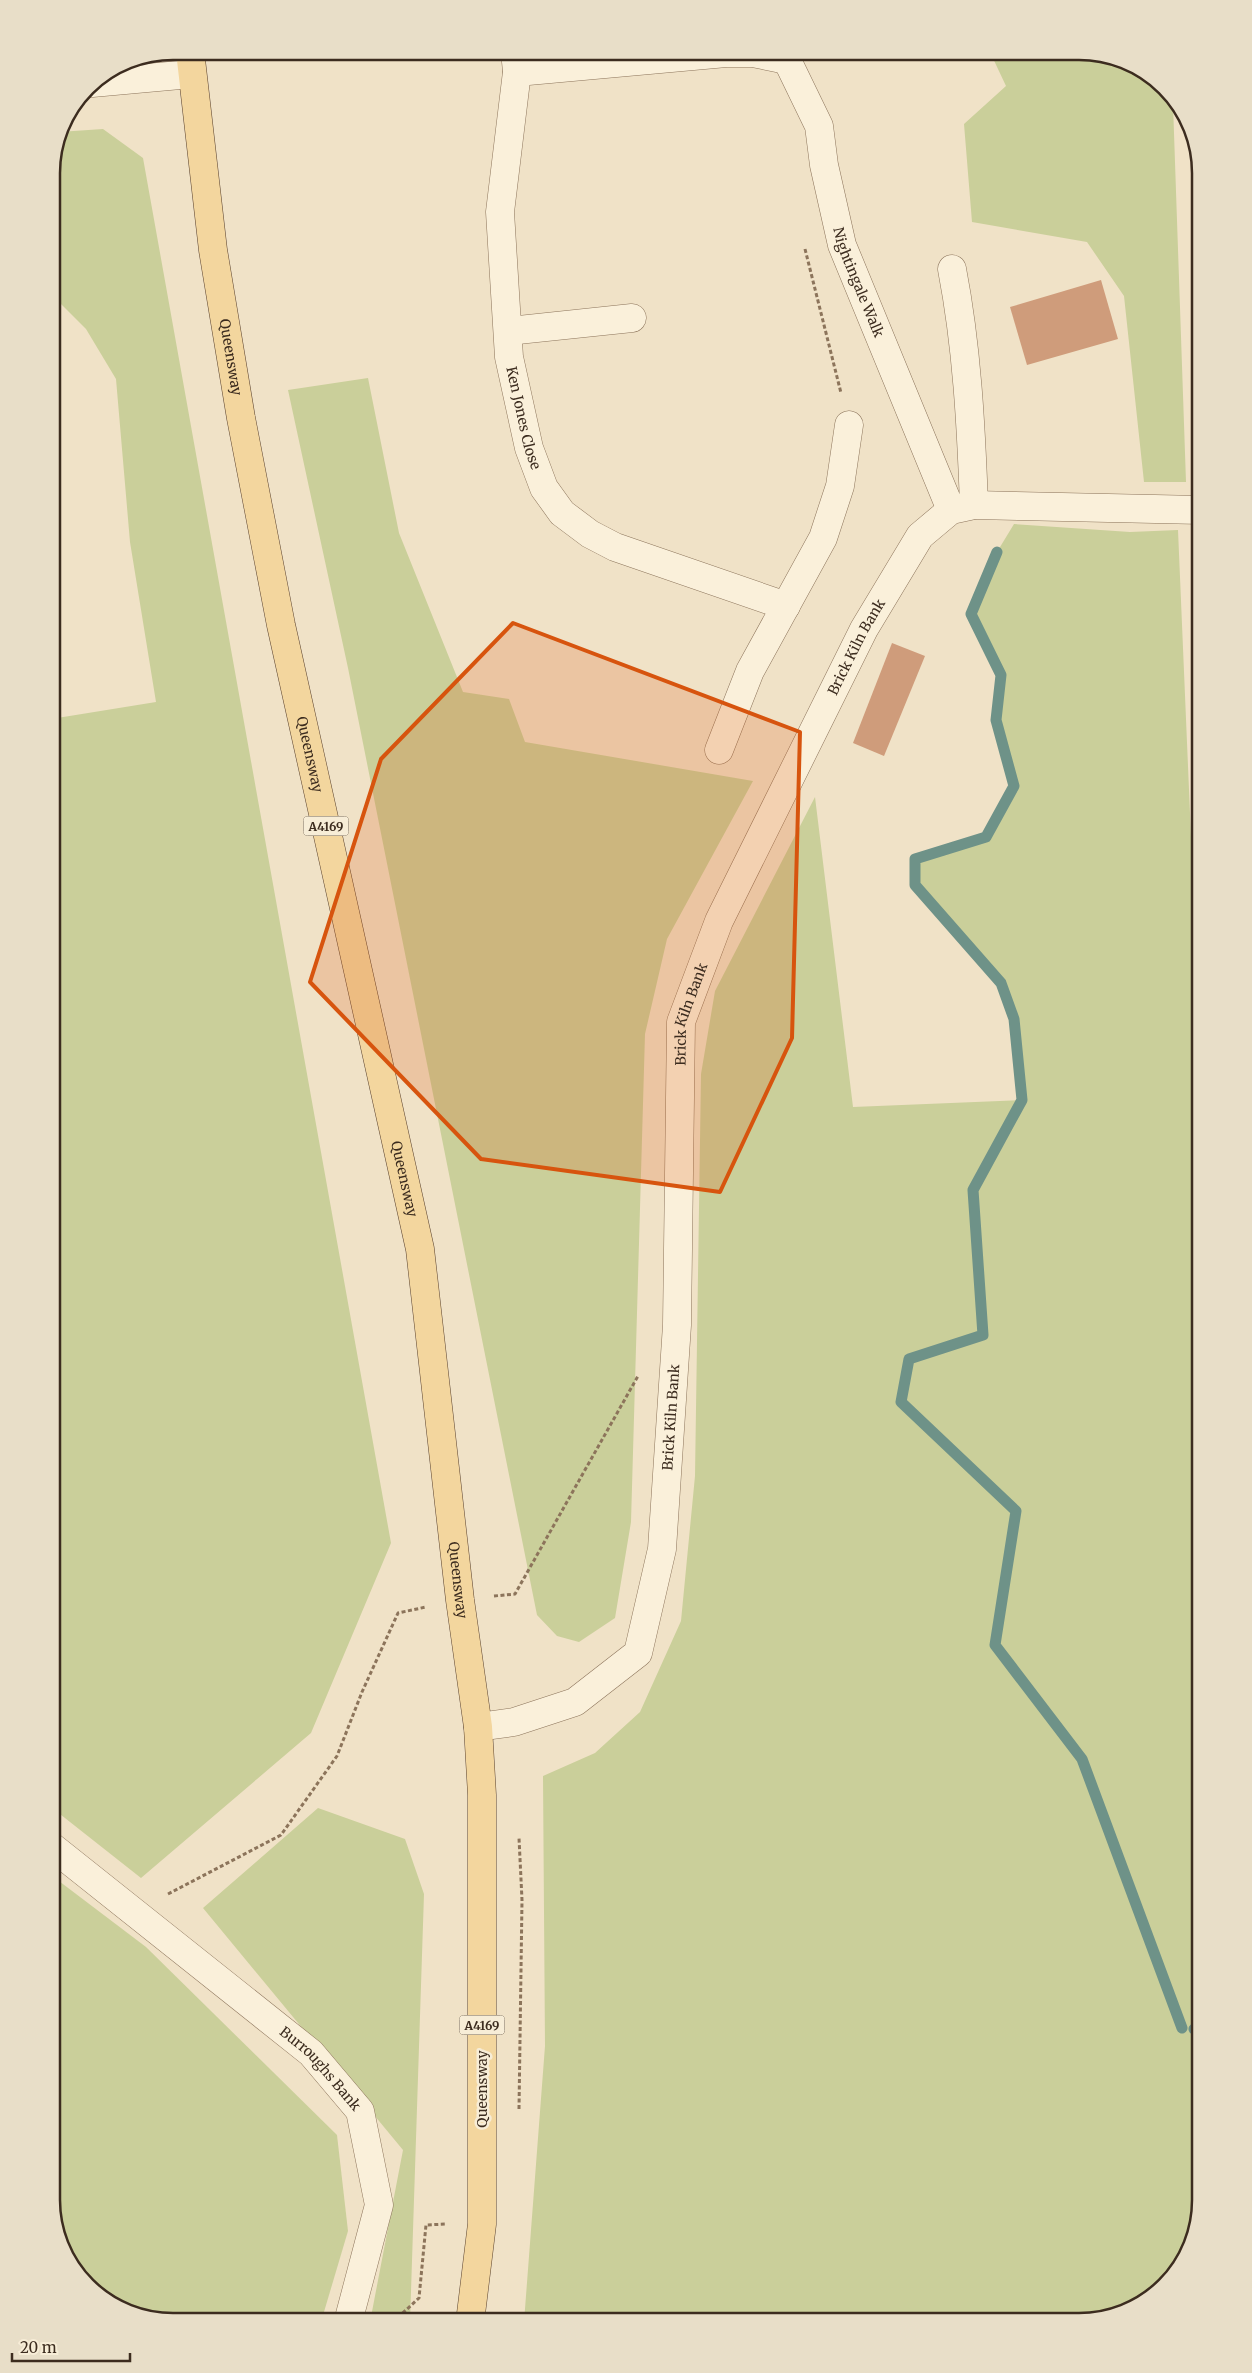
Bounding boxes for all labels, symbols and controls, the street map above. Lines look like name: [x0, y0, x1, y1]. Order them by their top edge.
street label: Nightingale Walk: [829, 225, 888, 340]
street label: Queensway: [216, 318, 246, 398]
street label: Ken Jones Close: [502, 365, 545, 472]
street label: Brick Kiln Bank: [824, 595, 889, 698]
street label: Queensway: [293, 715, 327, 795]
road number: A4169: [304, 816, 348, 836]
street label: Brick Kiln Bank: [671, 960, 711, 1066]
street label: Queensway: [387, 1139, 422, 1219]
street label: Brick Kiln Bank: [658, 1364, 683, 1471]
street label: Queensway: [444, 1541, 472, 1621]
road number: A4169: [460, 2016, 504, 2034]
street label: Burroughs Bank: [276, 2023, 365, 2115]
street label: Queensway: [473, 2050, 491, 2128]
scale bar: [12, 2330, 130, 2362]
text: 20 m: [20, 2338, 57, 2357]

